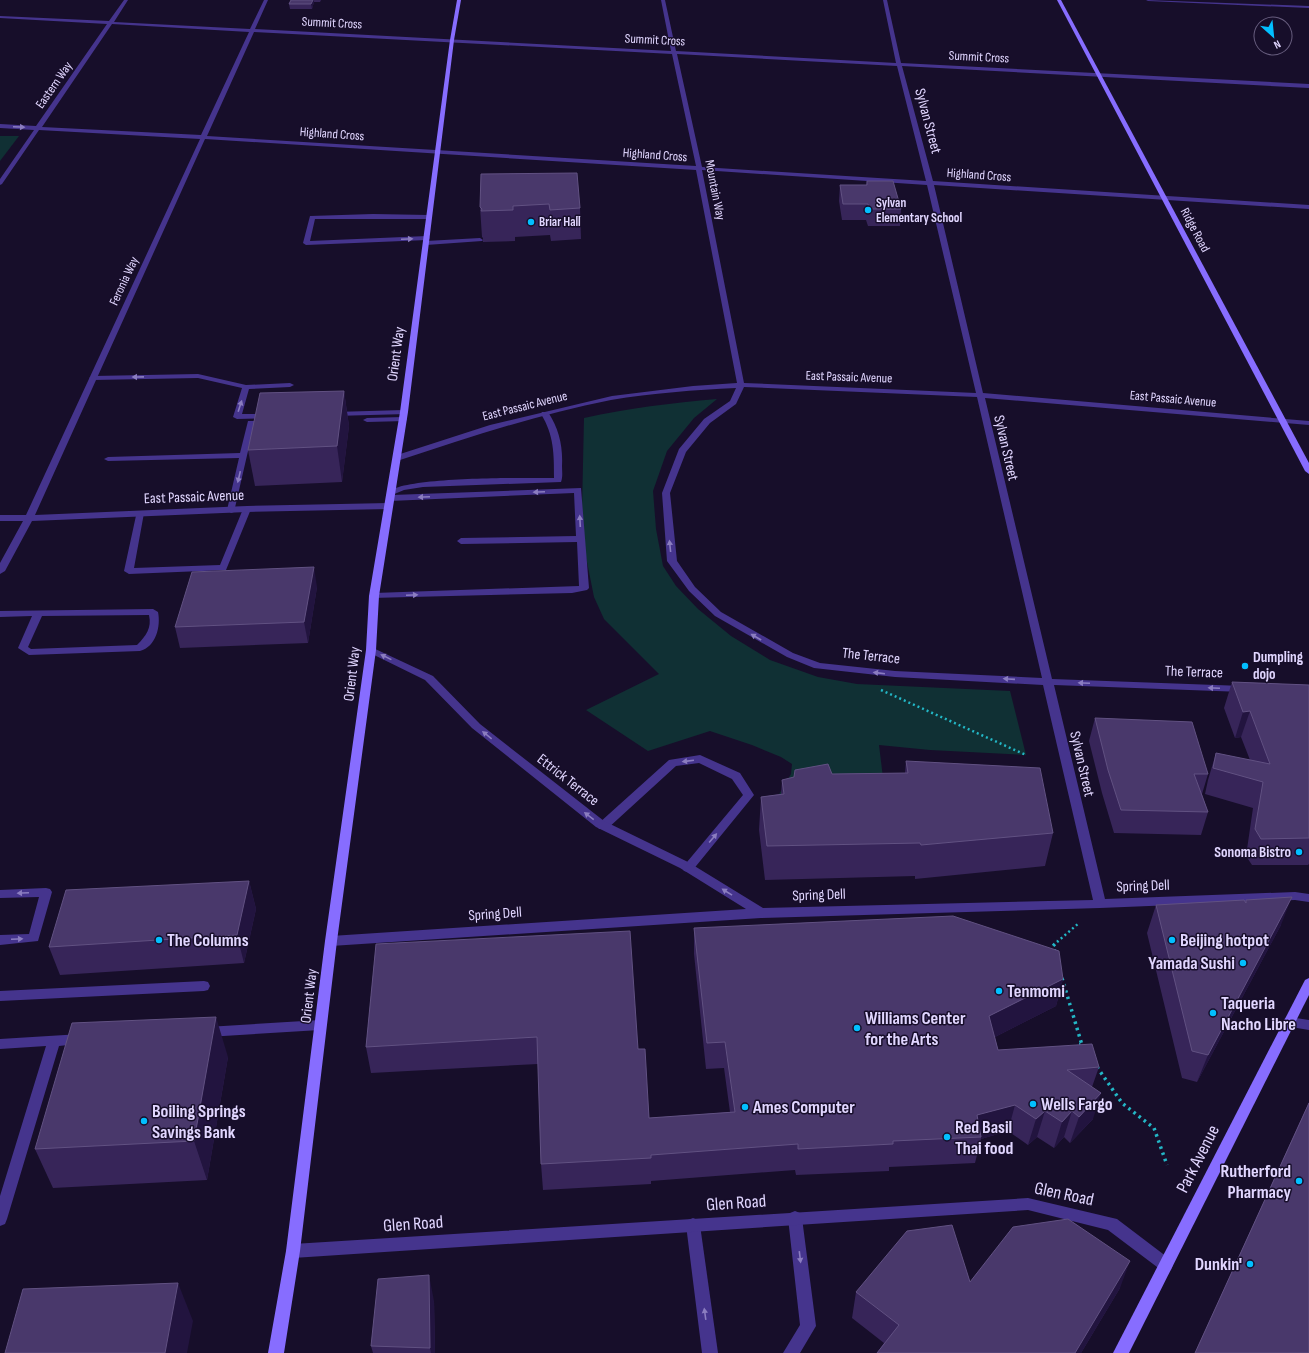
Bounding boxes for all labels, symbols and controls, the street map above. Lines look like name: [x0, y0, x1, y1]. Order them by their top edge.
street label: Summit Cross: [301, 13, 363, 33]
north arrow: [1253, 16, 1293, 56]
street label: Summit Cross: [624, 30, 686, 50]
text: N: [1272, 37, 1283, 52]
street label: Summit Cross: [948, 47, 1010, 67]
street label: Eastern Way: [32, 59, 76, 111]
street label: Sylvan Street: [910, 86, 946, 156]
one-way arrow: [13, 124, 26, 130]
street label: Highland Cross: [299, 124, 365, 144]
street label: Highland Cross: [622, 145, 688, 165]
street label: Mountain Way: [701, 158, 729, 222]
street label: Highland Cross: [946, 165, 1012, 185]
place label: Sylvan Elementary School: [876, 195, 963, 226]
marker: Sylvan Elementary School: [863, 205, 873, 215]
street label: Ridge Road: [1177, 205, 1213, 255]
place label: Briar Hall: [539, 214, 581, 230]
marker: Briar Hall: [526, 217, 536, 227]
one-way arrow: [401, 236, 414, 242]
street label: Feronia Way: [106, 254, 142, 308]
street label: Orient Way: [383, 325, 409, 382]
street label: East Passaic Avenue: [805, 367, 893, 387]
one-way arrow: [131, 374, 144, 380]
street label: East Passaic Avenue: [1129, 387, 1217, 411]
street label: East Passaic Avenue: [481, 388, 569, 424]
one-way arrow: [237, 400, 243, 412]
street label: Sylvan Street: [989, 413, 1023, 483]
one-way arrow: [235, 471, 241, 483]
street label: East Passaic Avenue: [144, 486, 244, 508]
one-way arrow: [533, 488, 545, 495]
one-way arrow: [418, 493, 430, 500]
one-way arrow: [576, 515, 583, 527]
one-way arrow: [667, 540, 674, 552]
one-way arrow: [406, 591, 418, 598]
one-way arrow: [750, 633, 762, 640]
street label: The Terrace: [841, 644, 901, 668]
street label: Orient Way: [339, 645, 365, 702]
place label: Dumpling dojo: [1253, 648, 1304, 684]
one-way arrow: [380, 654, 391, 660]
street label: The Terrace: [1165, 661, 1223, 683]
marker: Dumpling dojo: [1240, 661, 1250, 671]
one-way arrow: [873, 670, 885, 676]
one-way arrow: [1003, 676, 1015, 683]
one-way arrow: [1078, 680, 1090, 687]
one-way arrow: [1207, 685, 1220, 691]
street label: Sylvan Street: [1065, 729, 1099, 799]
one-way arrow: [482, 731, 493, 740]
street label: Ettrick Terrace: [533, 750, 603, 810]
one-way arrow: [682, 758, 695, 764]
one-way arrow: [584, 811, 595, 820]
one-way arrow: [708, 832, 717, 843]
place label: Sonoma Bistro: [1214, 843, 1291, 862]
marker: Sonoma Bistro: [1294, 847, 1304, 857]
street label: Spring Dell: [1116, 876, 1170, 896]
street label: Spring Dell: [792, 885, 846, 905]
one-way arrow: [722, 888, 732, 896]
one-way arrow: [16, 890, 29, 896]
street label: Spring Dell: [468, 903, 522, 925]
place label: The Columns: [167, 930, 249, 951]
place label: Beijing hotpot: [1180, 930, 1269, 951]
marker: The Columns: [154, 935, 164, 945]
marker: Beijing hotpot: [1167, 935, 1177, 945]
one-way arrow: [11, 936, 23, 943]
place label: Yamada Sushi: [1148, 953, 1235, 974]
marker: Yamada Sushi: [1238, 958, 1248, 968]
street label: Orient Way: [296, 967, 322, 1024]
place label: Tenmomi: [1007, 981, 1065, 1002]
marker: Tenmomi: [994, 986, 1004, 996]
place label: Taqueria Nacho Libre: [1221, 993, 1296, 1035]
place label: Williams Center for the Arts: [865, 1008, 966, 1050]
marker: Taqueria Nacho Libre: [1208, 1008, 1218, 1018]
marker: Williams Center for the Arts: [852, 1023, 862, 1033]
place label: Wells Fargo: [1041, 1094, 1113, 1115]
place label: Ames Computer: [752, 1097, 855, 1118]
marker: Wells Fargo: [1028, 1099, 1038, 1109]
place label: Boiling Springs Savings Bank: [152, 1101, 246, 1143]
marker: Ames Computer: [740, 1102, 750, 1112]
marker: Boiling Springs Savings Bank: [139, 1116, 149, 1126]
place label: Red Basil Thai food: [955, 1117, 1014, 1159]
street label: Park Avenue: [1172, 1122, 1224, 1196]
marker: Red Basil Thai food: [942, 1132, 952, 1142]
place label: Rutherford Pharmacy: [1221, 1161, 1291, 1203]
marker: Rutherford Pharmacy: [1294, 1176, 1304, 1186]
street label: Glen Road: [1032, 1177, 1096, 1211]
street label: Glen Road: [705, 1190, 767, 1216]
street label: Glen Road: [382, 1211, 444, 1237]
one-way arrow: [797, 1251, 803, 1263]
place label: Dunkin': [1195, 1254, 1242, 1275]
marker: Dunkin': [1245, 1259, 1255, 1269]
one-way arrow: [702, 1308, 708, 1320]

